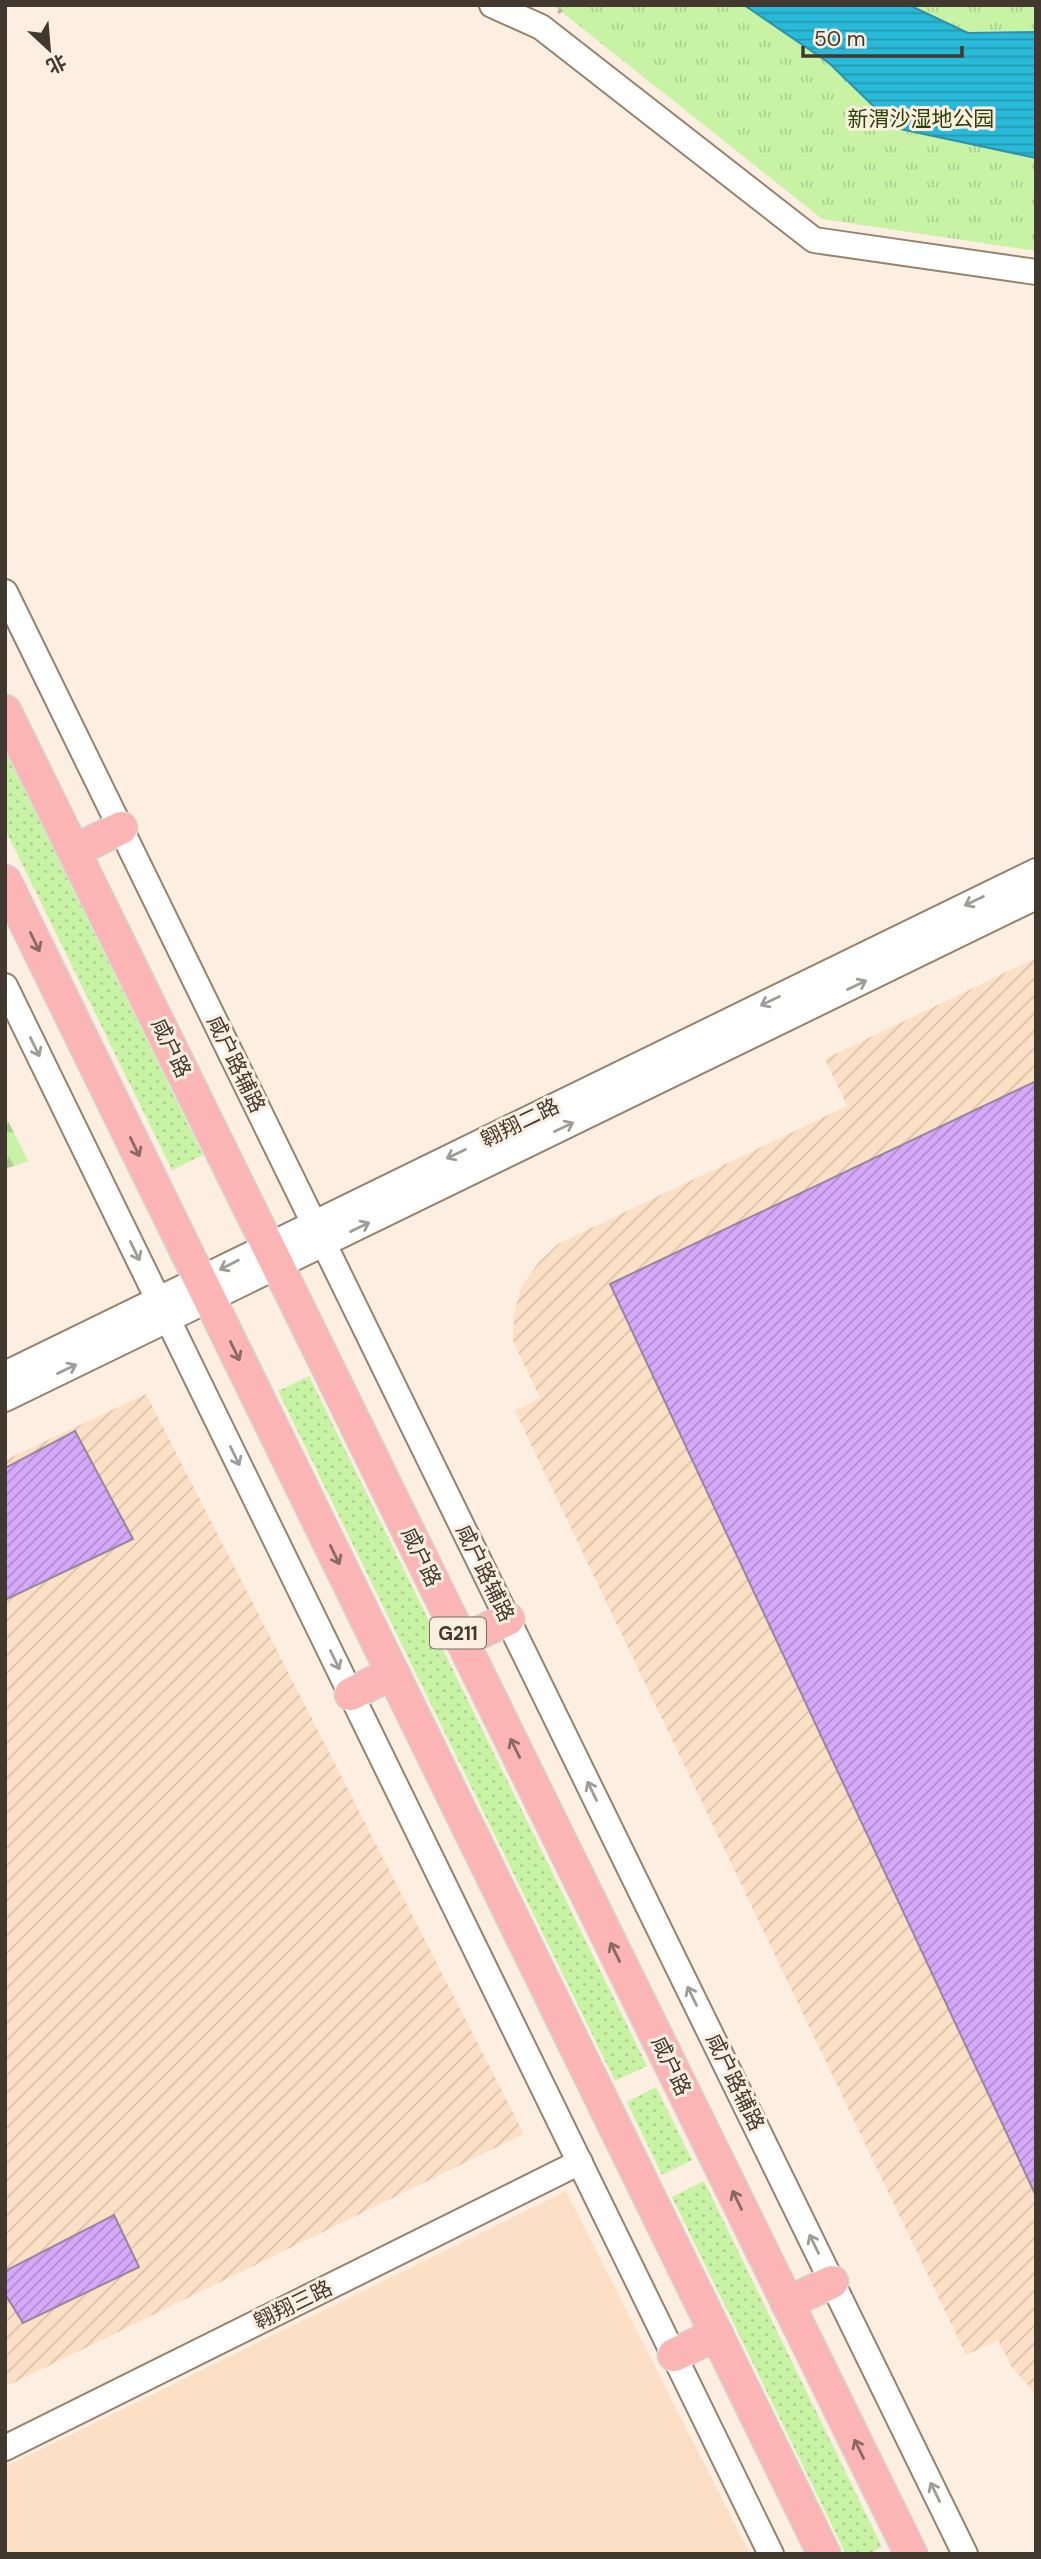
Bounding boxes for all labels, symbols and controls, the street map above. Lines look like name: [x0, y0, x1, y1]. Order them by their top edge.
north arrow: [14, 14, 84, 84]
scale bar: [803, 14, 962, 58]
text: 50 m: [814, 25, 865, 53]
text: 北: [42, 48, 70, 79]
park label: 新渭沙湿地公园: [848, 105, 995, 133]
one-way arrow: [964, 894, 985, 908]
one-way arrow: [29, 931, 43, 952]
one-way arrow: [846, 977, 867, 991]
one-way arrow: [760, 994, 781, 1008]
street label: 咸户路辅路: [200, 1011, 272, 1117]
street label: 咸户路: [145, 1014, 197, 1082]
one-way arrow: [29, 1036, 43, 1057]
street label: 翱翔二路: [476, 1092, 564, 1154]
one-way arrow: [553, 1120, 574, 1133]
one-way arrow: [129, 1136, 142, 1157]
one-way arrow: [446, 1148, 467, 1162]
one-way arrow: [349, 1219, 370, 1232]
one-way arrow: [129, 1240, 142, 1261]
one-way arrow: [219, 1259, 240, 1273]
one-way arrow: [229, 1340, 243, 1361]
one-way arrow: [56, 1362, 77, 1375]
one-way arrow: [229, 1445, 242, 1466]
street label: 咸户路辅路: [449, 1520, 521, 1626]
street label: 咸户路: [395, 1523, 447, 1591]
one-way arrow: [329, 1544, 343, 1565]
road number: G211: [430, 1618, 486, 1648]
one-way arrow: [328, 1649, 342, 1670]
one-way arrow: [507, 1738, 521, 1759]
one-way arrow: [585, 1781, 599, 1802]
one-way arrow: [607, 1942, 621, 1963]
one-way arrow: [685, 1986, 699, 2007]
street label: 咸户路辅路: [699, 2029, 771, 2135]
street label: 咸户路: [645, 2032, 697, 2100]
one-way arrow: [729, 2190, 743, 2211]
one-way arrow: [806, 2234, 820, 2255]
street label: 翱翔三路: [249, 2274, 337, 2336]
one-way arrow: [852, 2439, 865, 2460]
one-way arrow: [928, 2482, 941, 2503]

